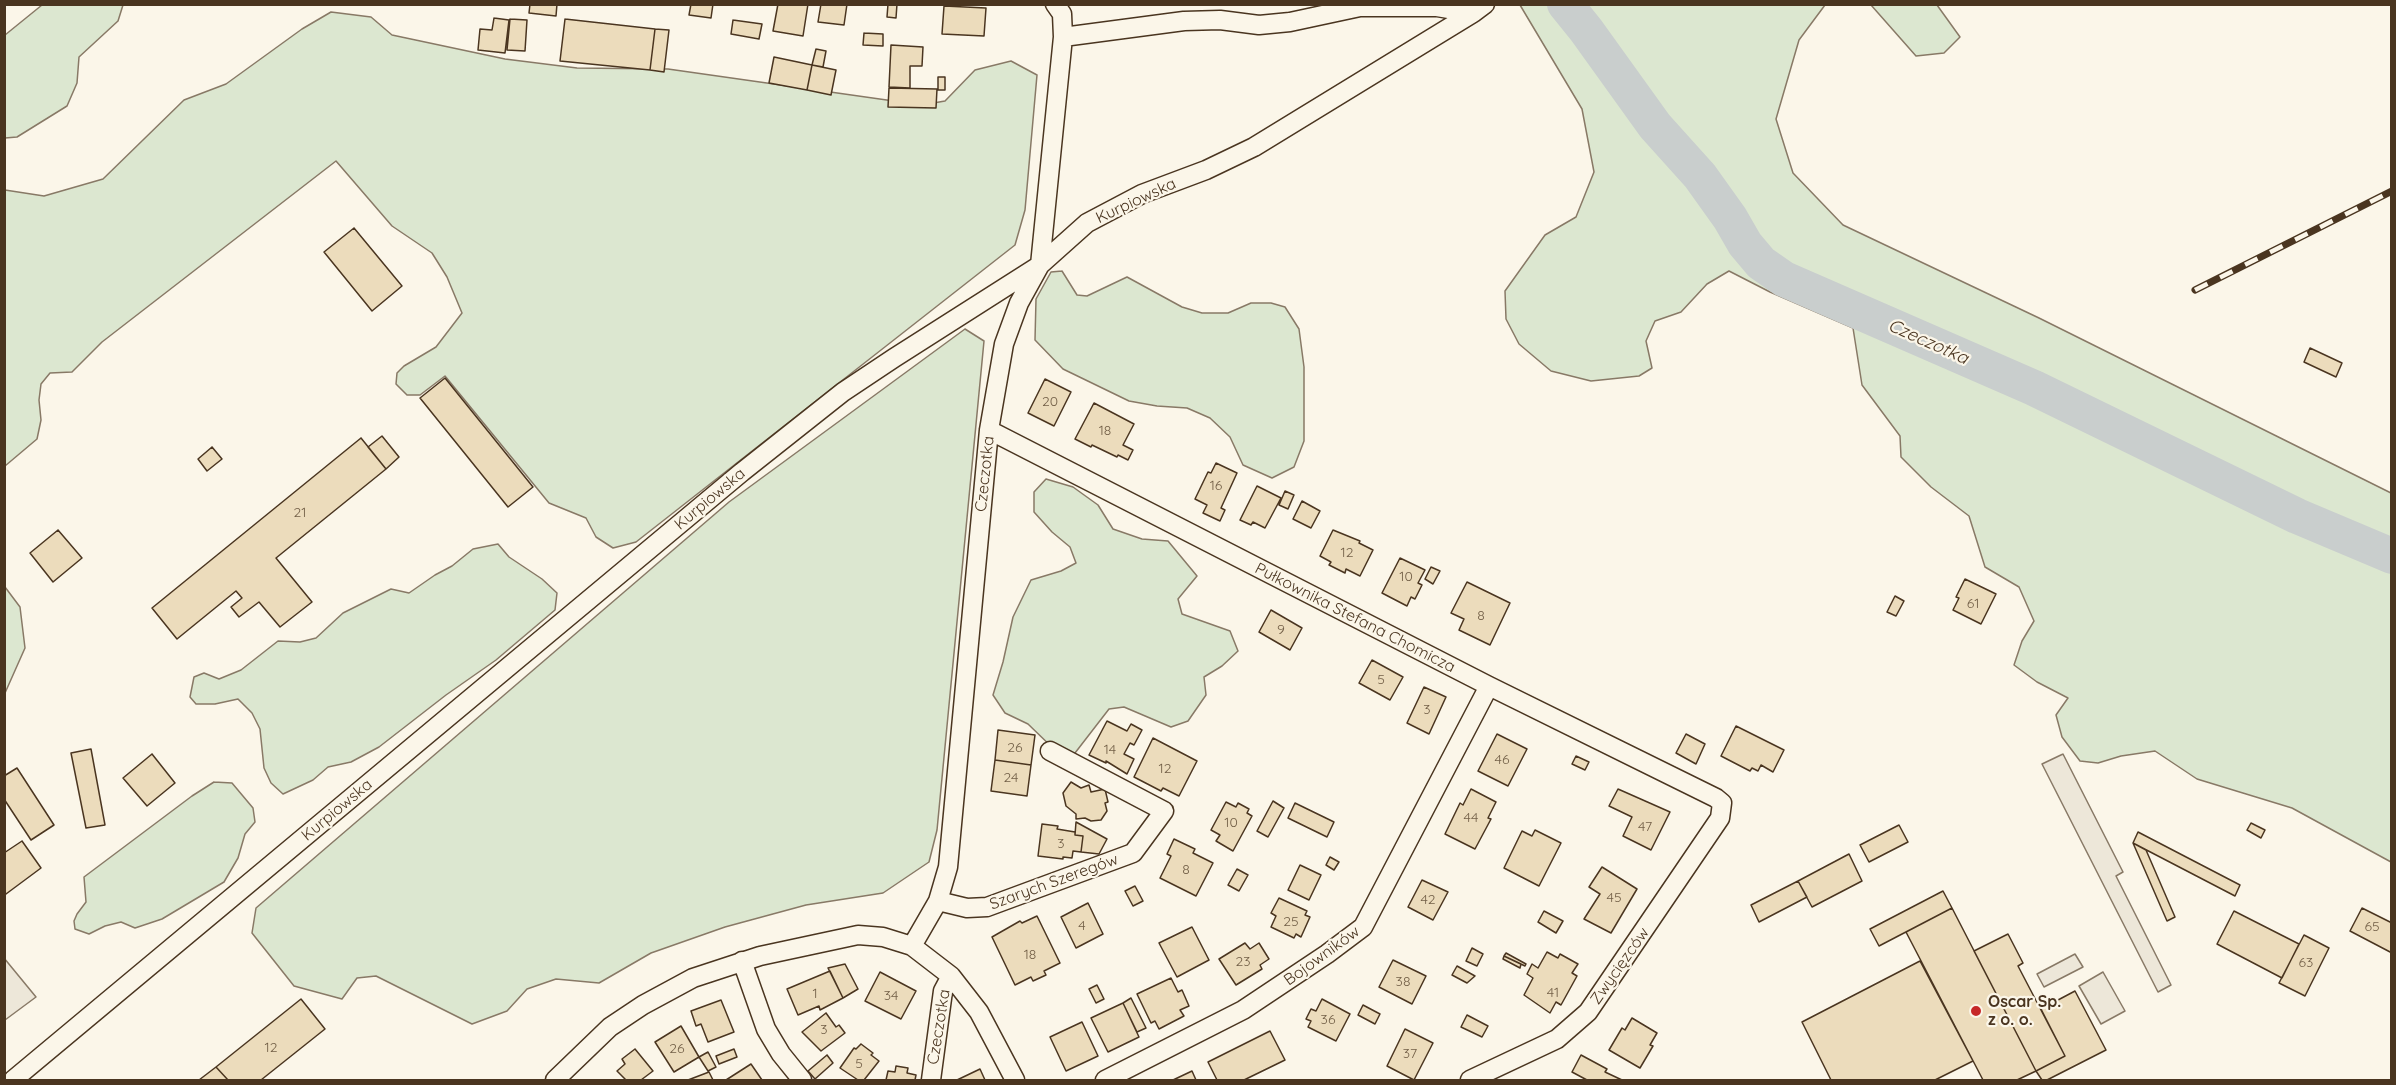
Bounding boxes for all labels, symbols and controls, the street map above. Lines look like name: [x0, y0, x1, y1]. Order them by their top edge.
street label: Kurpiowska: [1093, 174, 1179, 228]
water label: Czeczotka: [1885, 315, 1971, 369]
house number: 20: [1042, 394, 1058, 410]
house number: 18: [1099, 423, 1111, 439]
street label: Czeczotka: [971, 435, 999, 513]
street label: Kurpiowska: [671, 464, 749, 534]
house number: 16: [1210, 478, 1222, 494]
house number: 21: [294, 505, 306, 521]
house number: 12: [1341, 545, 1353, 561]
street label: Pułkownika Stefana Chomicza: [1252, 559, 1458, 677]
house number: 10: [1399, 569, 1413, 585]
house number: 61: [1967, 596, 1979, 612]
house number: 8: [1477, 608, 1485, 624]
house number: 9: [1277, 622, 1285, 638]
house number: 5: [1377, 672, 1385, 688]
house number: 3: [1423, 702, 1431, 718]
house number: 26: [1007, 740, 1023, 756]
house number: 14: [1104, 742, 1116, 758]
house number: 46: [1495, 752, 1509, 768]
house number: 12: [1159, 761, 1171, 777]
house number: 24: [1004, 770, 1018, 786]
street label: Kurpiowska: [298, 775, 376, 845]
house number: 44: [1464, 810, 1478, 826]
house number: 10: [1224, 815, 1238, 831]
house number: 47: [1638, 819, 1652, 835]
house number: 3: [1057, 836, 1065, 852]
street label: Szarych Szeregów: [987, 850, 1121, 914]
house number: 8: [1182, 862, 1190, 878]
house number: 45: [1606, 890, 1622, 906]
house number: 42: [1420, 892, 1436, 908]
house number: 25: [1283, 914, 1299, 930]
house number: 4: [1078, 918, 1086, 934]
house number: 65: [2364, 919, 2380, 935]
street label: Bojowników: [1280, 922, 1364, 990]
street label: Zwycięzców: [1586, 924, 1654, 1008]
house number: 18: [1024, 947, 1036, 963]
house number: 23: [1235, 954, 1251, 970]
house number: 63: [2299, 955, 2313, 971]
house number: 38: [1396, 974, 1410, 990]
house number: 41: [1547, 985, 1559, 1001]
house number: 1: [812, 986, 818, 1002]
house number: 34: [884, 988, 898, 1004]
street label: Czeczotka: [924, 988, 954, 1066]
place label: Oscar Sp. z o. o.: [1988, 992, 2061, 1030]
marker: Oscar Sp. z o. o.: [1969, 1004, 1983, 1018]
house number: 36: [1321, 1012, 1335, 1028]
house number: 3: [820, 1022, 828, 1038]
house number: 12: [265, 1040, 277, 1056]
house number: 26: [669, 1041, 685, 1057]
house number: 37: [1403, 1046, 1417, 1062]
house number: 5: [855, 1056, 863, 1072]

